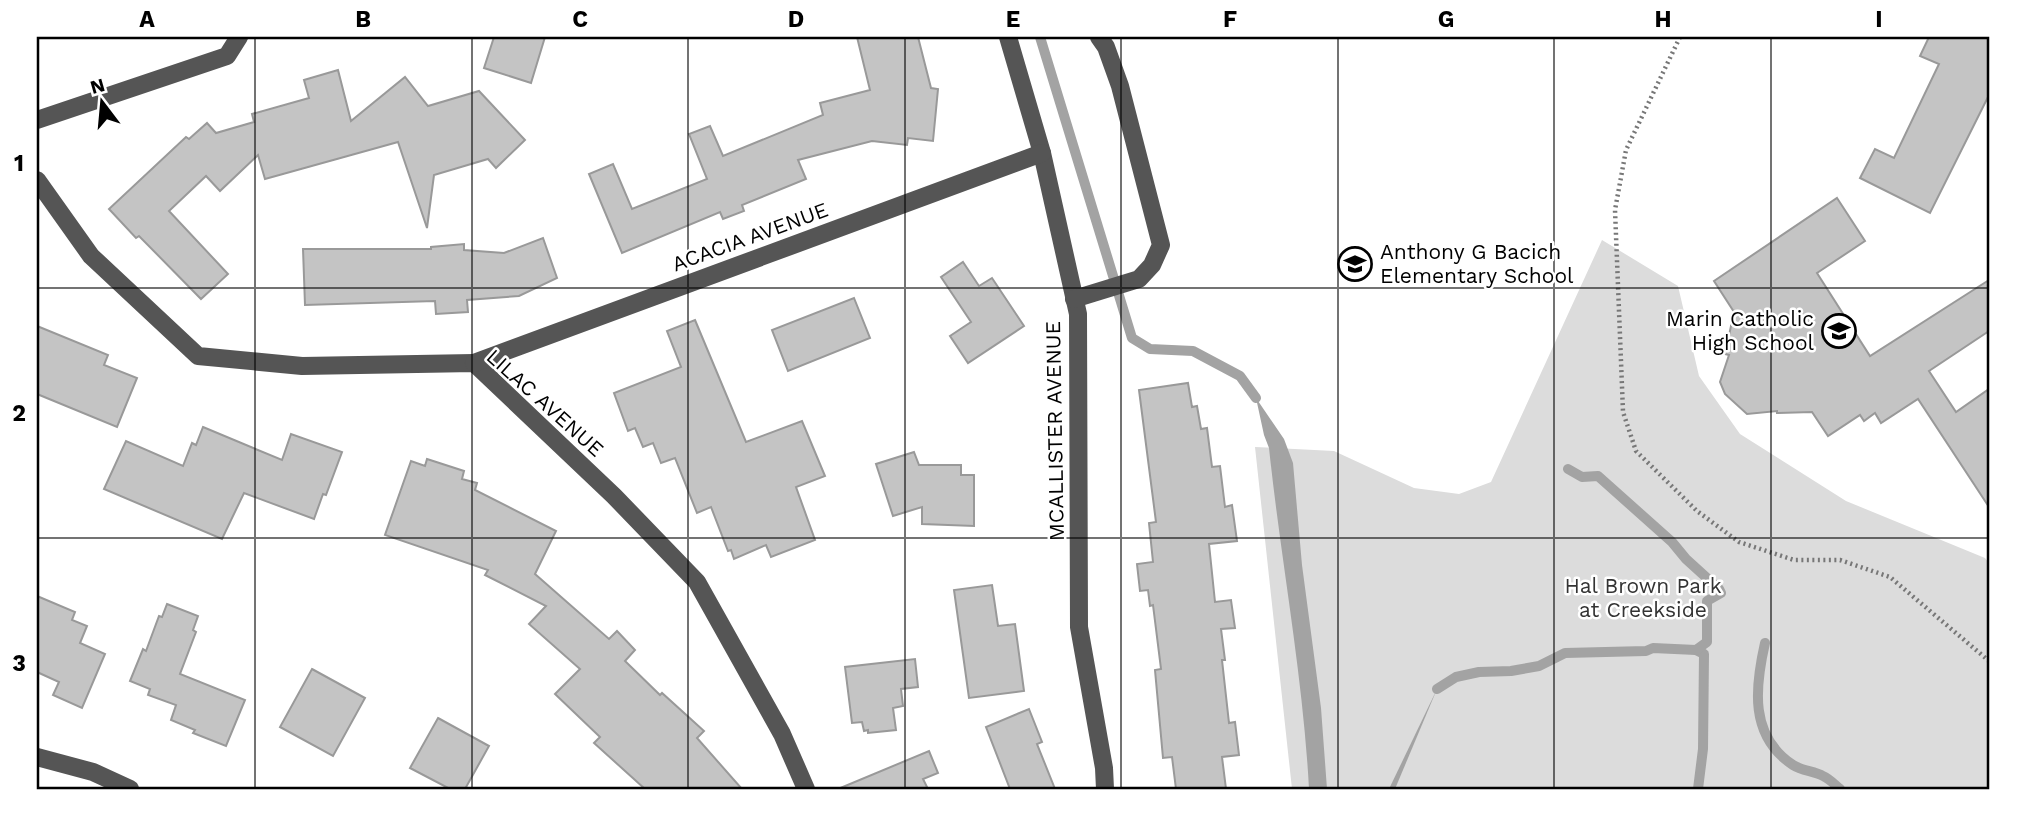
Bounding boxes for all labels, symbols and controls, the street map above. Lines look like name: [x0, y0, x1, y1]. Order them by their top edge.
text: A: [139, 6, 155, 33]
text: B: [355, 6, 371, 33]
text: C: [572, 6, 588, 33]
text: D: [788, 6, 804, 33]
text: E: [1006, 6, 1020, 33]
text: F: [1223, 6, 1237, 33]
text: G: [1438, 6, 1454, 33]
text: H: [1654, 6, 1672, 33]
text: I: [1875, 6, 1883, 33]
north arrow: [66, 66, 136, 136]
text: N: [88, 73, 107, 99]
text: 1: [14, 150, 24, 177]
street label: ACACIA AVENUE: [668, 197, 831, 276]
place label: Anthony G Bacich Elementary School: [1380, 239, 1574, 288]
school or university icon: Anthony G Bacich Elementary School: [1336, 245, 1374, 283]
place label: Marin Catholic High School: [1666, 306, 1815, 355]
school or university icon: Marin Catholic High School: [1820, 312, 1858, 350]
street label: MCALLISTER AVENUE: [1040, 321, 1069, 541]
street label: LILAC AVENUE: [482, 344, 609, 462]
text: 2: [12, 400, 26, 427]
park label: Hal Brown Park at Creekside: [1564, 573, 1722, 622]
text: 3: [12, 650, 26, 677]

